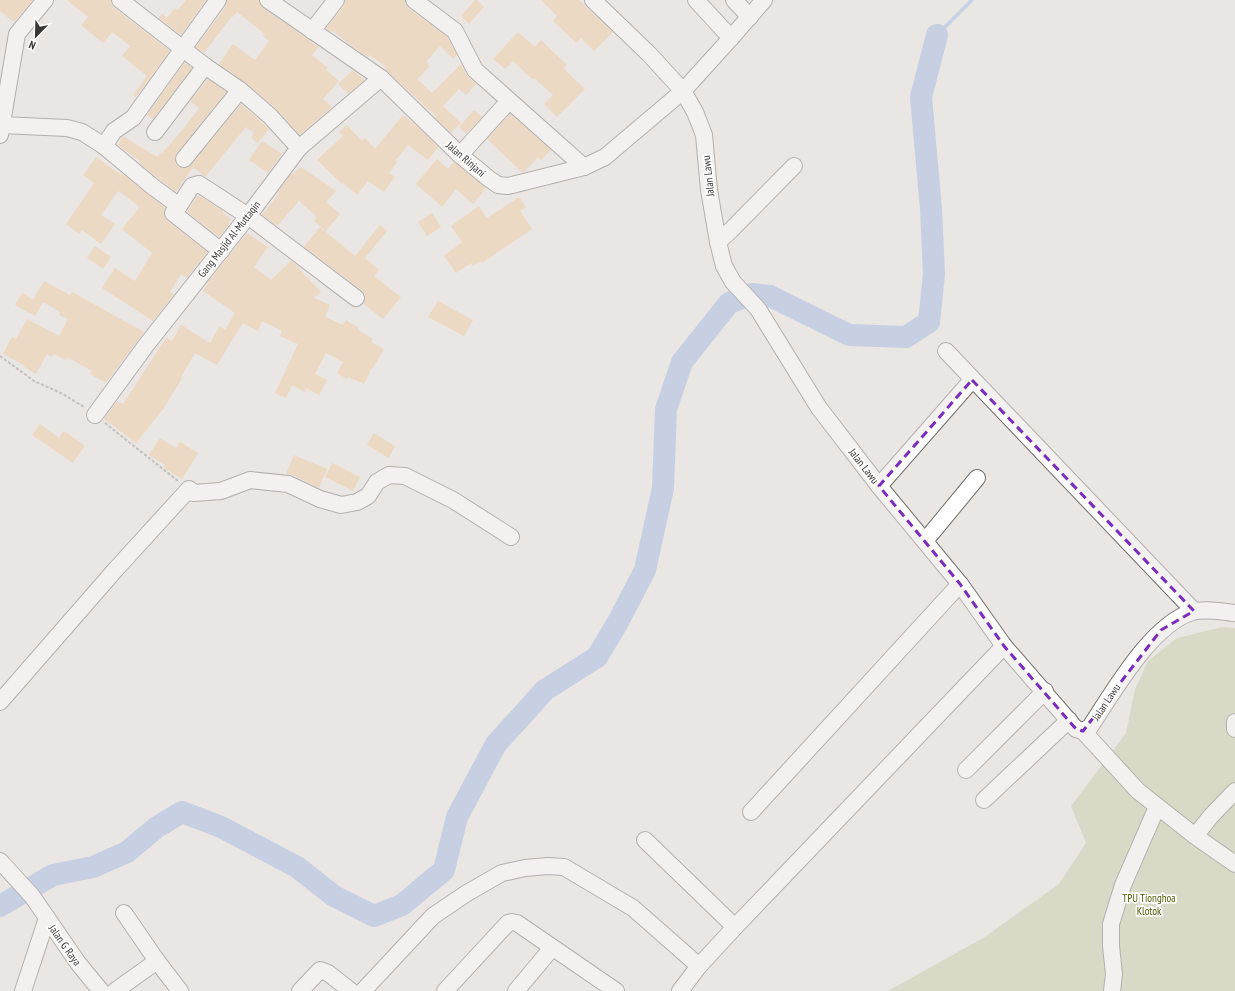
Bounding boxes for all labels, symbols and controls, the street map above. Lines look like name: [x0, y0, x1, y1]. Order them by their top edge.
north arrow: [16, 16, 56, 56]
text: N: [27, 38, 38, 53]
street label: Jalan Rinjani: [443, 137, 489, 180]
street label: Jalan Lawu: [699, 155, 717, 198]
street label: Gang Masjid Al-Muttaqin: [195, 198, 263, 280]
street label: Jalan Lawu: [845, 445, 882, 487]
street label: Jalan Lawu: [1088, 681, 1123, 724]
park label: TPU Tionghoa Klotok: [1122, 891, 1176, 918]
street label: Jalan G Raya: [45, 921, 84, 968]

